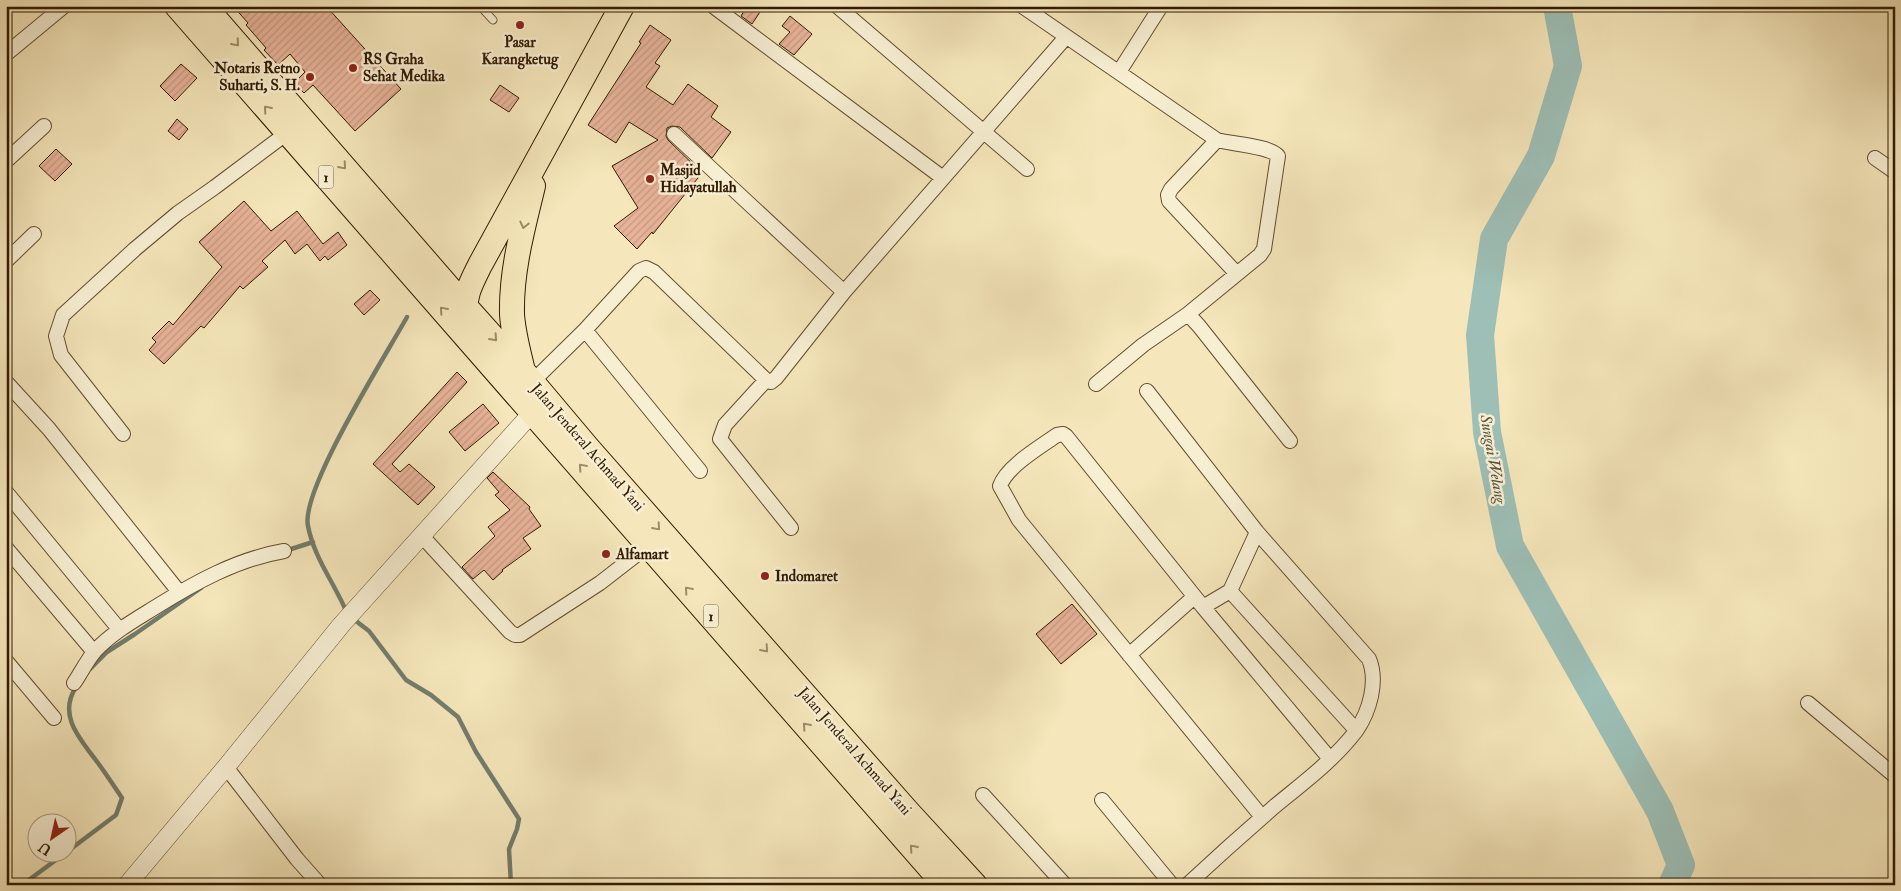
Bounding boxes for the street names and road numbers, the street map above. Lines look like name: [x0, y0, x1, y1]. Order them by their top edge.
road number: 1: [318, 166, 334, 188]
street label: Jalan Jenderal Achmad Yani: [525, 379, 648, 516]
road number: 1: [704, 604, 718, 628]
street label: Jalan Jenderal Achmad Yani: [792, 683, 915, 820]

